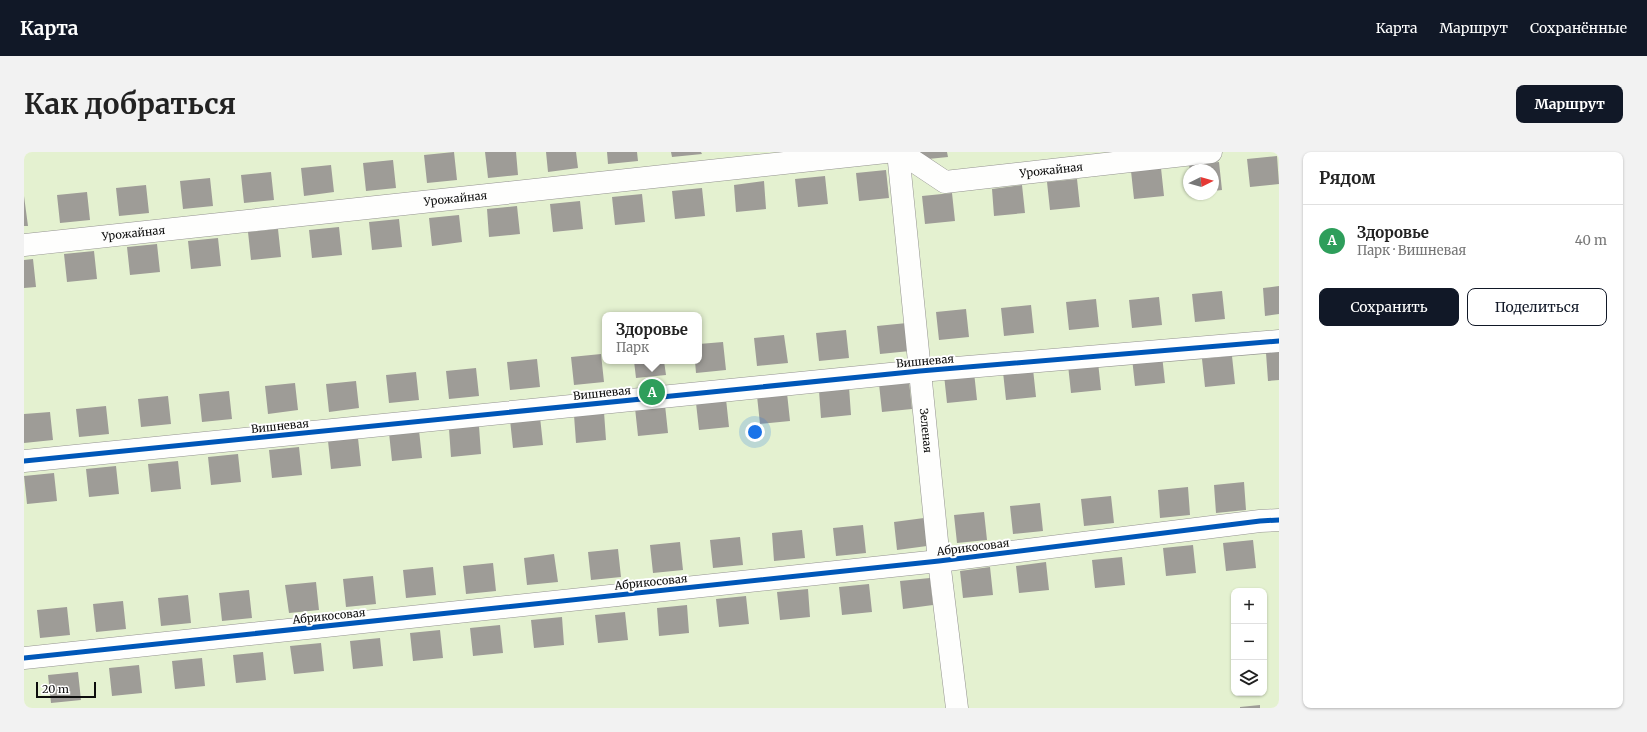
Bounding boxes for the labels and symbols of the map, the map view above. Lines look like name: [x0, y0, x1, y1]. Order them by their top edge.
street label: Урожайная: [1018, 159, 1084, 181]
north arrow: [1183, 164, 1219, 200]
street label: Урожайная: [422, 188, 488, 209]
street label: Урожайная: [100, 223, 166, 244]
street label: Вишневая: [895, 351, 955, 371]
pin: A: [639, 377, 665, 407]
street label: Вишневая: [572, 383, 632, 403]
street label: Зеленая: [917, 408, 935, 454]
street label: Вишневая: [250, 416, 310, 436]
your location: [745, 422, 765, 442]
street label: Абрикосовая: [935, 536, 1011, 559]
street label: Абрикосовая: [613, 571, 688, 593]
street label: Абрикосовая: [291, 605, 366, 627]
scale bar: [36, 680, 96, 699]

